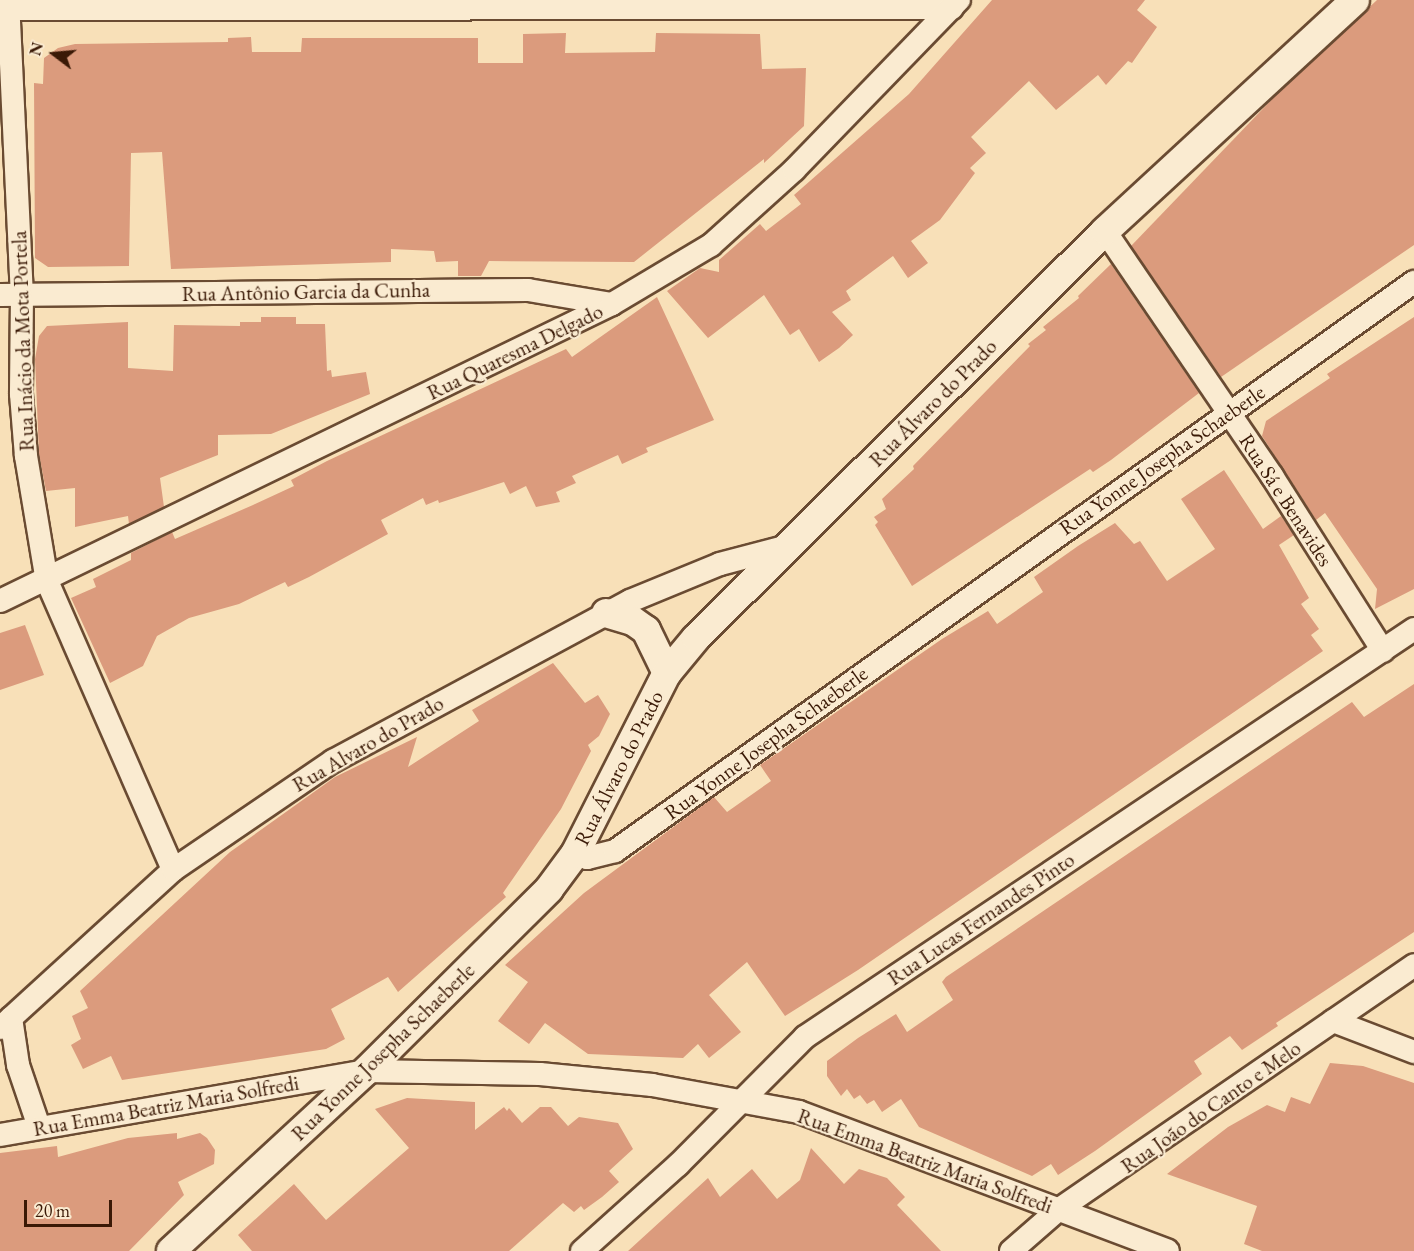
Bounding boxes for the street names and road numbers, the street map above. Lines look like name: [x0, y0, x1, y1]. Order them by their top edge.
street label: Rua Inácio da Mota Portela: [7, 230, 39, 452]
street label: Rua Antônio Garcia da Cunha: [182, 277, 430, 307]
street label: Rua Quaresma Delgado: [423, 298, 607, 406]
street label: Rua Álvaro do Prado: [864, 334, 1002, 472]
street label: Rua Yonne Josepha Schaeberle: [1054, 379, 1270, 541]
street label: Rua Sá e Benavides: [1234, 429, 1338, 571]
street label: Rua Yonne Josepha Schaeberle: [659, 661, 873, 825]
street label: Rua Álvaro do Prado: [569, 686, 669, 850]
street label: Rua Alvaro do Prado: [288, 691, 448, 797]
street label: Rua Lucas Fernandes Pinto: [883, 847, 1079, 991]
street label: Rua Yonne Josepha Schaeberle: [286, 958, 480, 1146]
street label: Rua João do Canto e Melo: [1116, 1035, 1306, 1179]
street label: Rua Emma Beatriz Maria Solfredi: [31, 1070, 301, 1142]
street label: Rua Emma Beatriz Maria Solfredi: [794, 1103, 1056, 1219]

